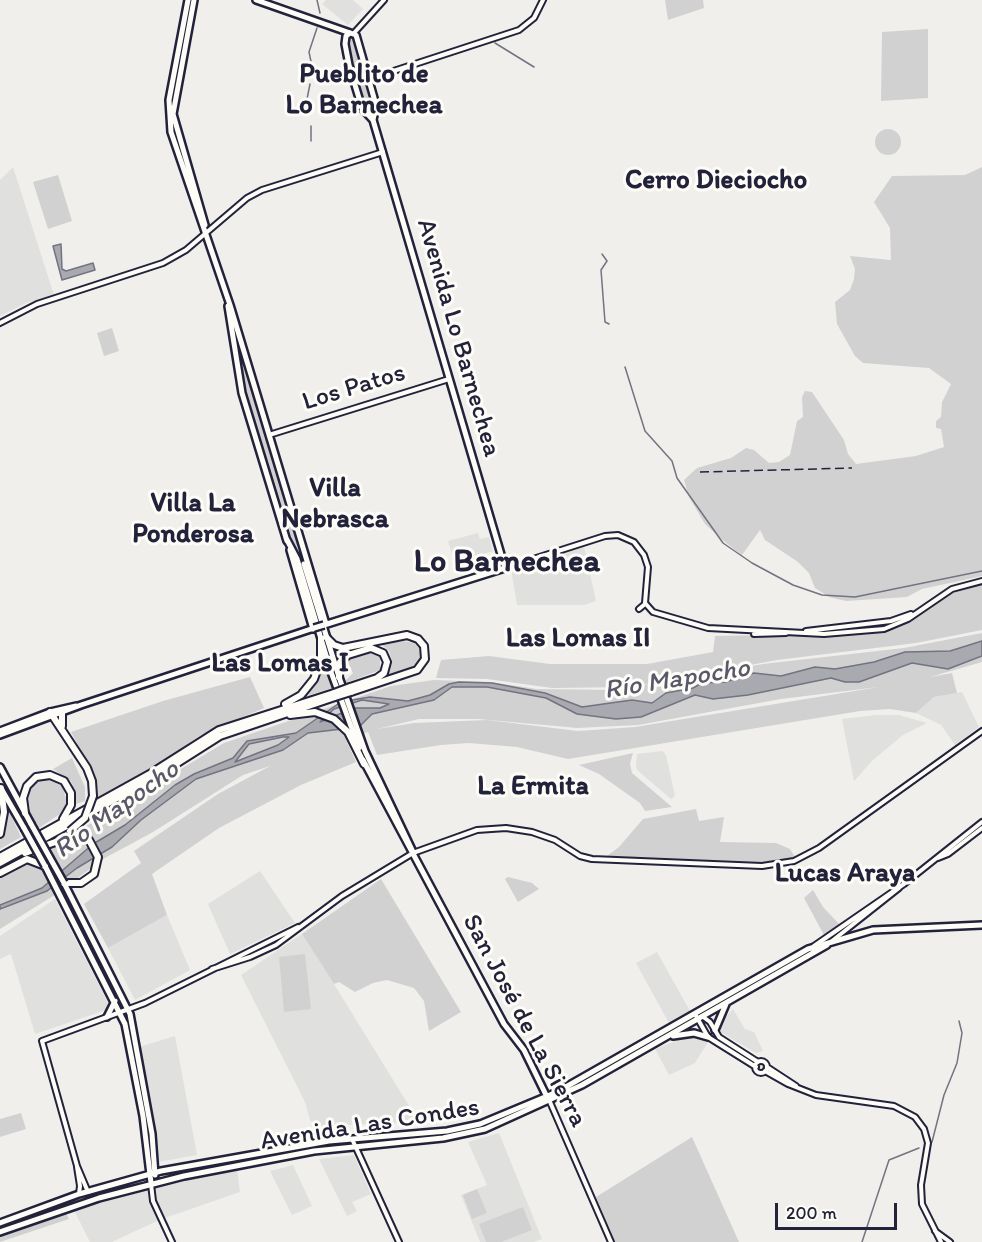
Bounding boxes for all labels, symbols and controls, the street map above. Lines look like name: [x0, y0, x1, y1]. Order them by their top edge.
district label: Pueblito de Lo Barnechea: [285, 59, 443, 122]
district label: Cerro Dieciocho: [625, 165, 807, 197]
street label: Avenida Lo Barnechea: [409, 215, 507, 461]
street label: Los Patos: [299, 358, 409, 418]
district label: Villa Nebrasca: [281, 473, 389, 536]
district label: Villa La Ponderosa: [132, 488, 254, 551]
district label: Lo Barnechea: [414, 544, 600, 582]
district label: Las Lomas II: [506, 623, 650, 655]
district label: Las Lomas I: [211, 648, 349, 680]
water label: Río Mapocho: [602, 653, 752, 707]
water label: Río Mapocho: [48, 754, 186, 866]
district label: La Ermita: [477, 771, 589, 803]
district label: Lucas Araya: [775, 858, 915, 890]
street label: San José de La Sierra: [455, 909, 593, 1133]
street label: Avenida Las Condes: [258, 1092, 482, 1158]
scale bar: [778, 1191, 900, 1229]
text: 200 m: [786, 1202, 837, 1224]

